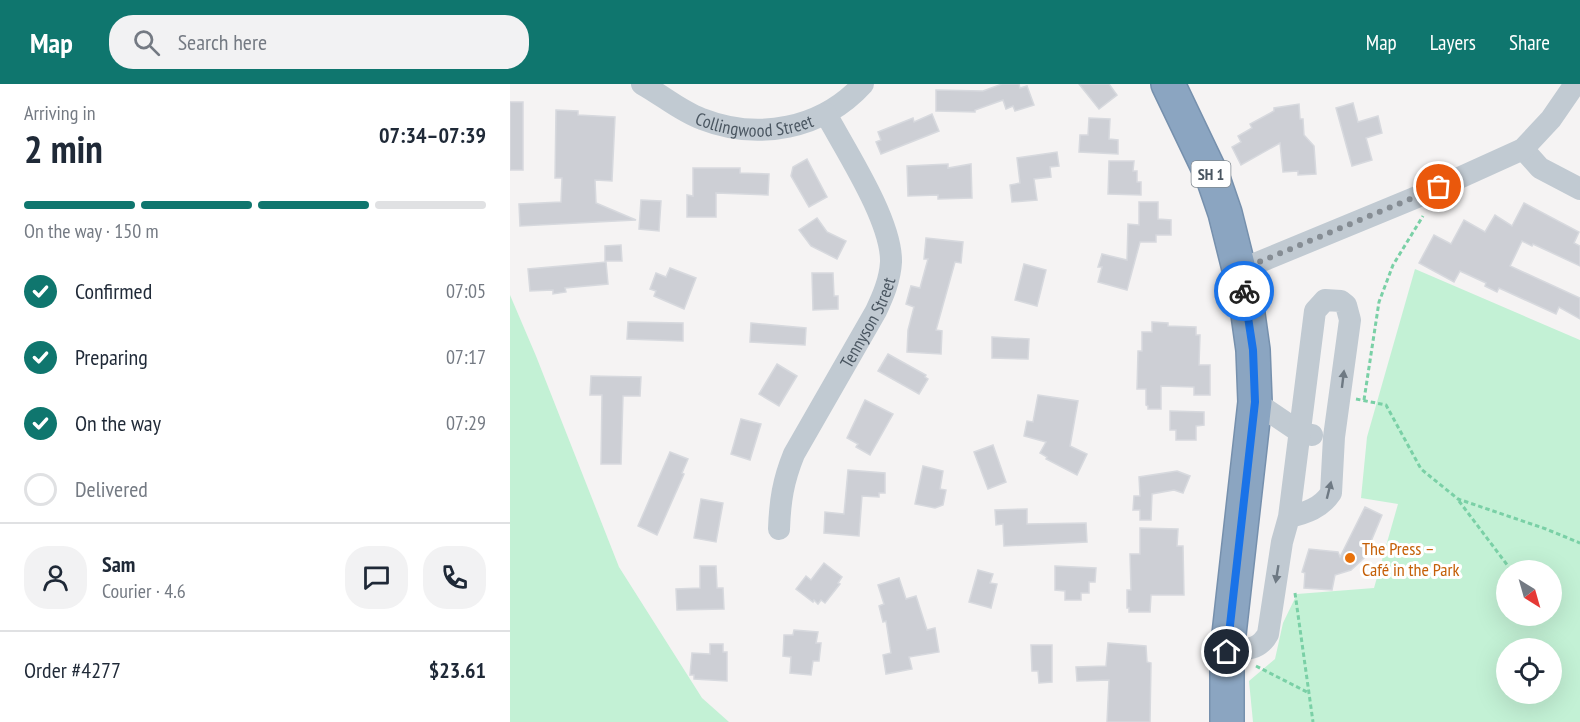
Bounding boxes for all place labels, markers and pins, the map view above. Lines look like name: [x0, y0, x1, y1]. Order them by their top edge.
pin: [1413, 161, 1464, 212]
place label: The Press – Café in the Park: [1362, 537, 1459, 581]
marker: The Press – Café in the Park: [1343, 551, 1357, 565]
pin: [1201, 626, 1252, 677]

